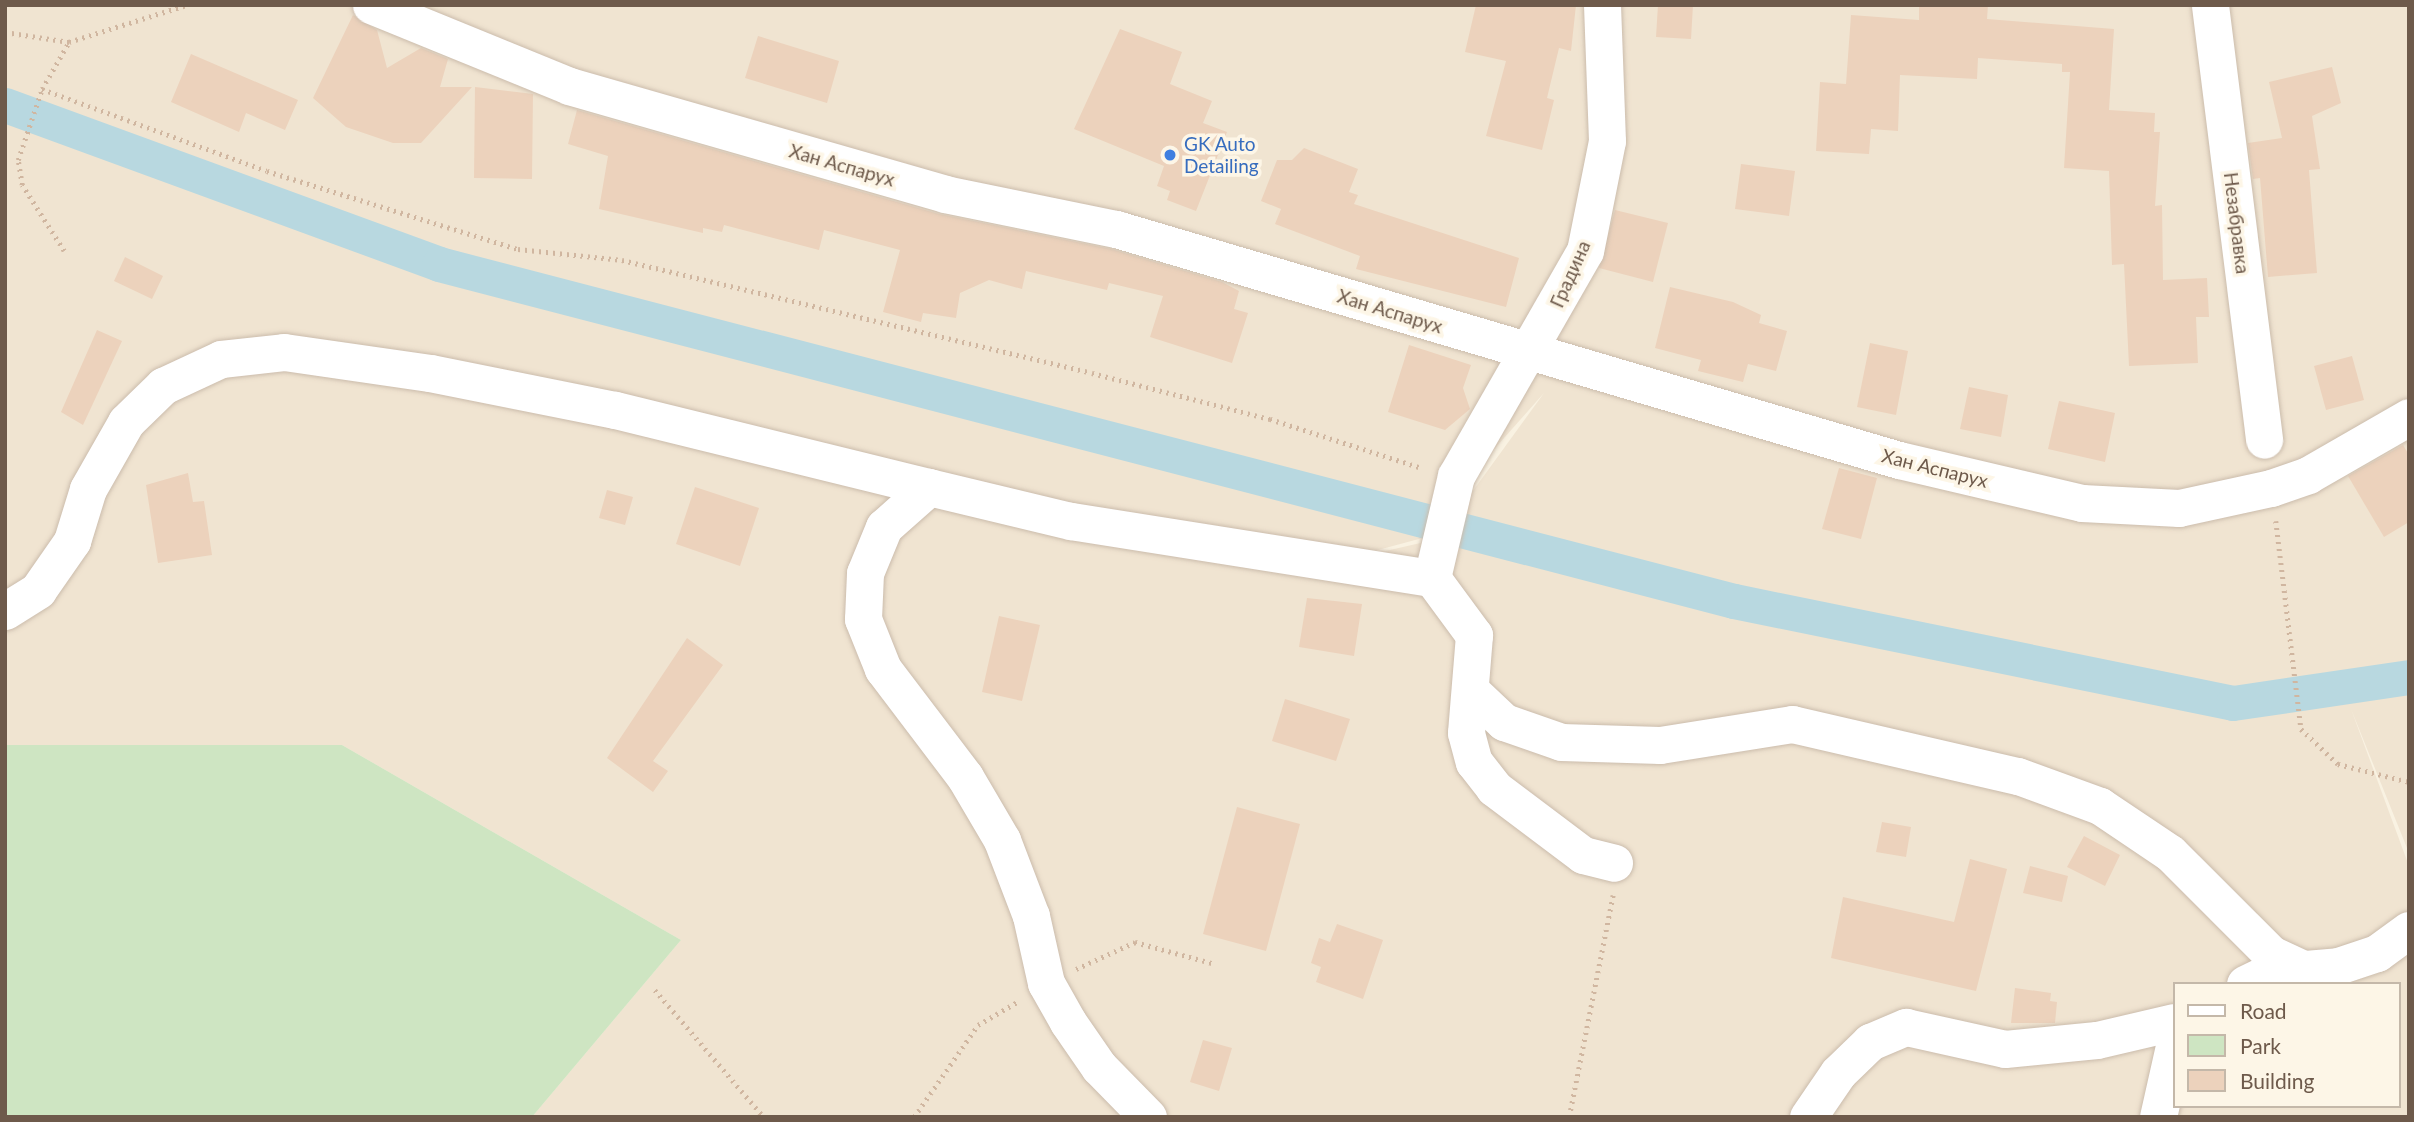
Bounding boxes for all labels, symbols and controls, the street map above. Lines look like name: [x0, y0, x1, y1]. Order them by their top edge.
place label: GK Auto Detailing: [1184, 133, 1259, 177]
street label: Хан Аспарух: [787, 139, 897, 191]
marker: GK Auto Detailing: [1162, 147, 1178, 163]
street label: Незабравка: [2219, 171, 2255, 275]
street label: Градина: [1545, 237, 1595, 311]
street label: Хан Аспарух: [1335, 284, 1445, 338]
street label: Хан Аспарух: [1880, 444, 1990, 492]
legend: [2172, 982, 2400, 1108]
text: Road: [2240, 998, 2287, 1023]
text: Park: [2240, 1033, 2281, 1058]
text: Building: [2240, 1068, 2315, 1093]

